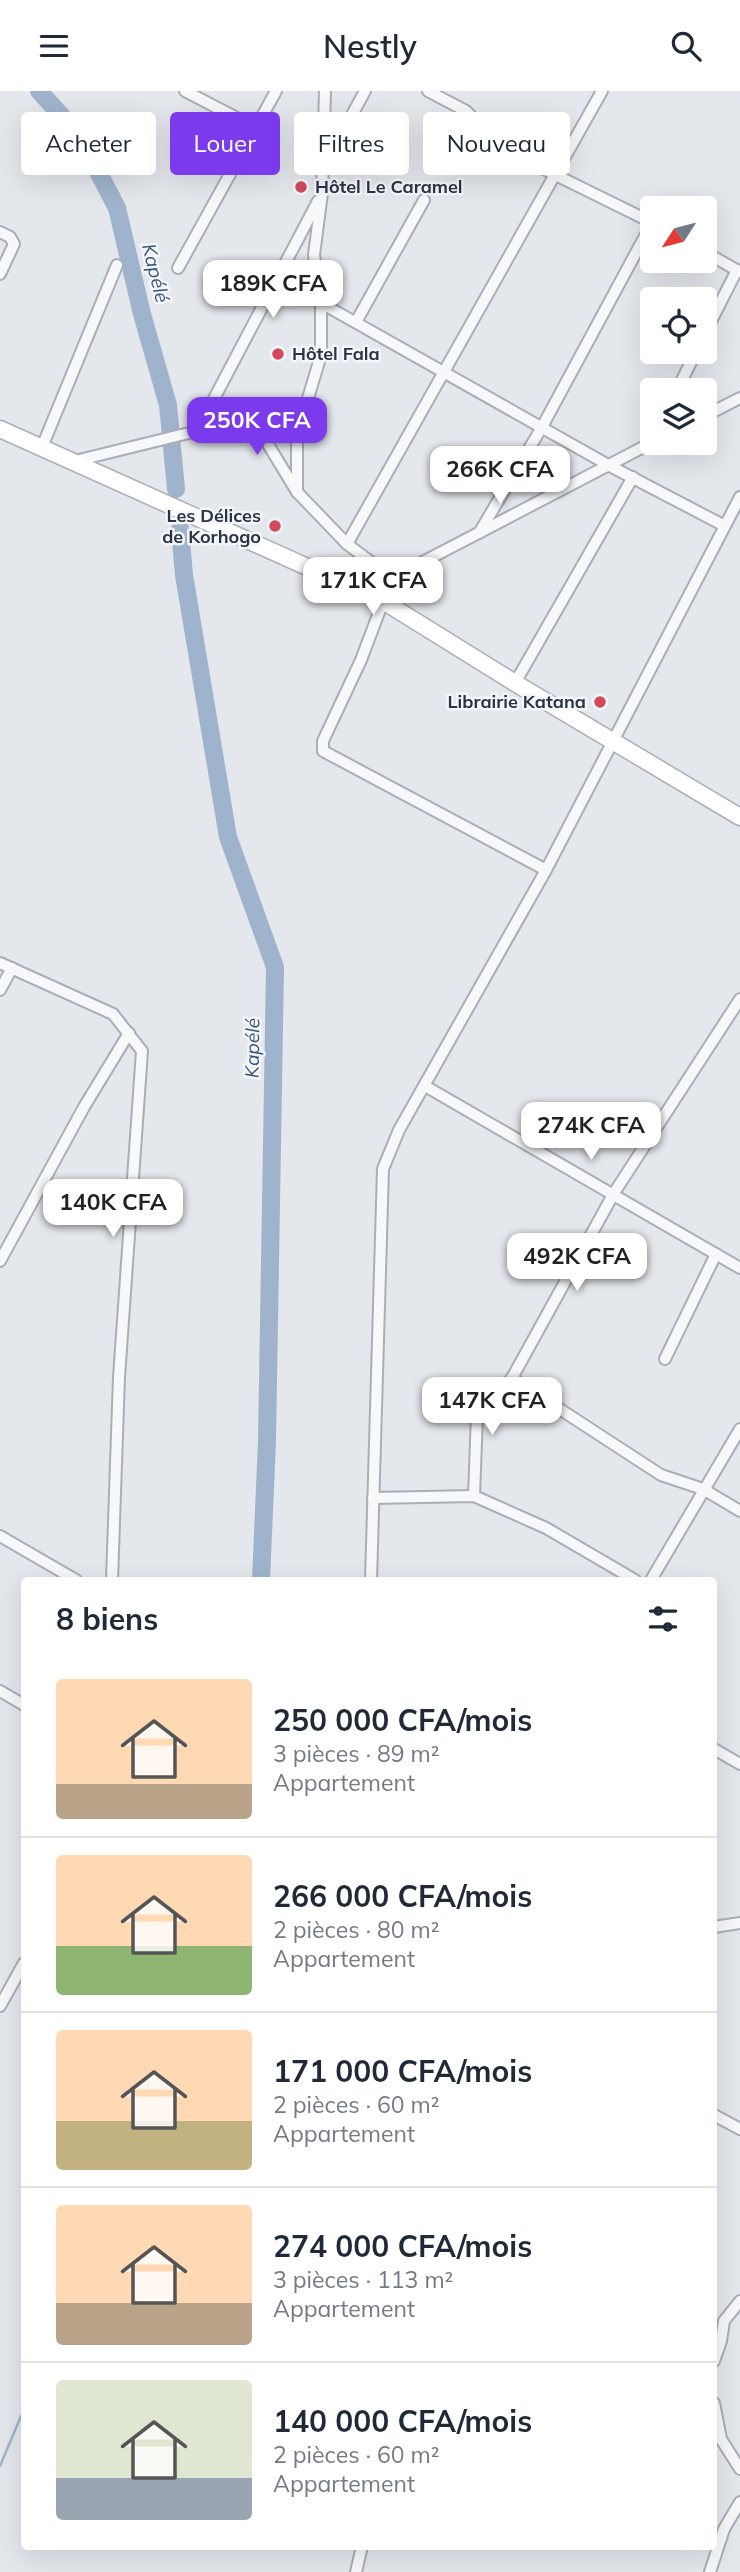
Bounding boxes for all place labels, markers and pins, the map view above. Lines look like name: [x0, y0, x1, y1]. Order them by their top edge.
place label: Hôtel Le Caramel: [315, 175, 463, 198]
marker: Hôtel Le Caramel: [293, 179, 309, 195]
pin: 189K CFA: [201, 261, 345, 320]
place label: Hôtel Fala: [292, 342, 380, 365]
marker: Hôtel Fala: [270, 346, 286, 362]
pin: 250K CFA: [185, 397, 329, 457]
pin: 266K CFA: [428, 447, 572, 506]
place label: Les Délices de Korhogo: [162, 504, 261, 548]
marker: Les Délices de Korhogo: [267, 518, 283, 534]
pin: 171K CFA: [301, 557, 445, 617]
place label: Librairie Katana: [448, 690, 586, 713]
marker: Librairie Katana: [592, 694, 608, 710]
pin: 274K CFA: [519, 1103, 663, 1162]
pin: 140K CFA: [41, 1179, 185, 1239]
pin: 492K CFA: [505, 1233, 649, 1293]
pin: 147K CFA: [420, 1377, 564, 1437]

